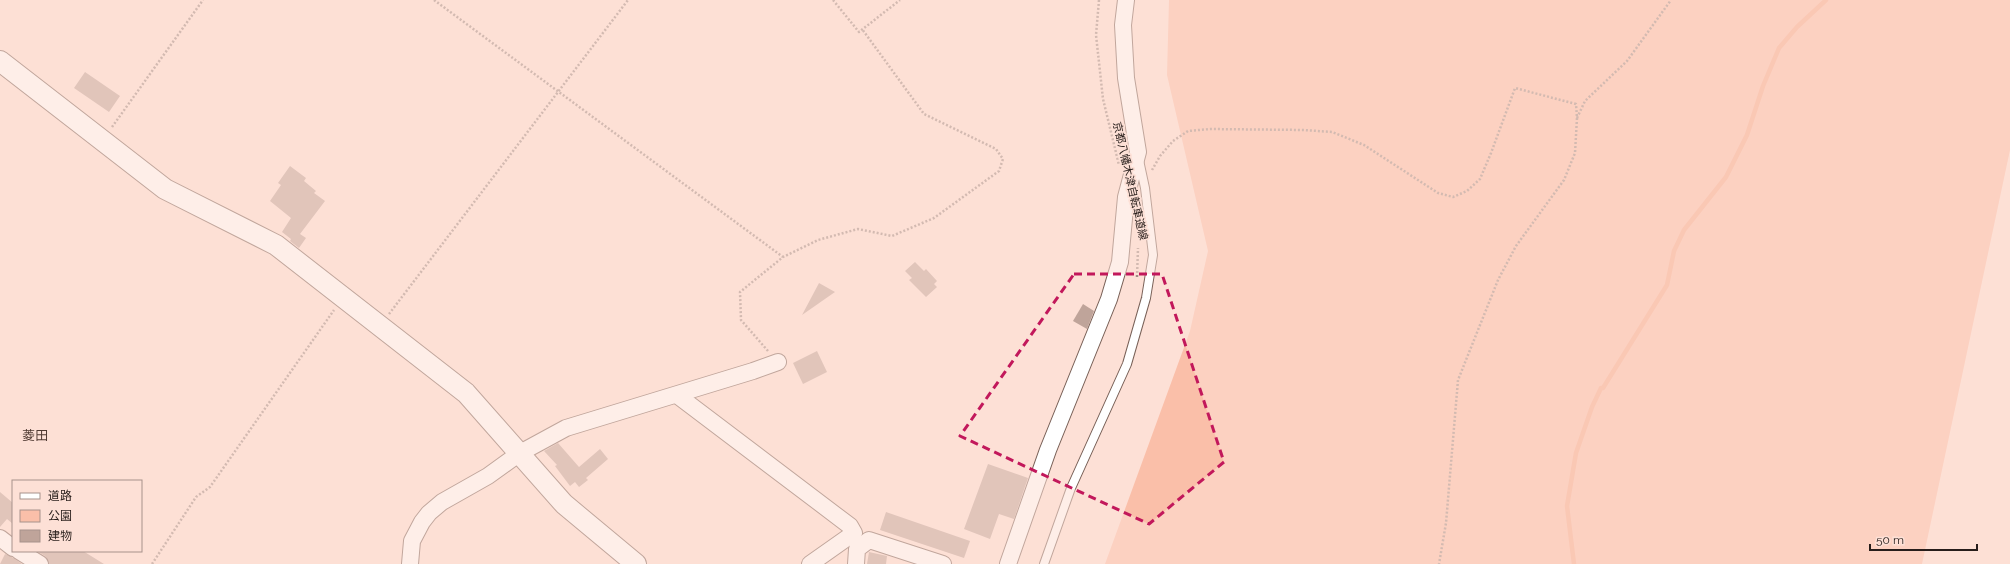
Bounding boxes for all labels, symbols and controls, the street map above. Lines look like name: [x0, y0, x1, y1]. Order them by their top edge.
street label: 京都八幡木津自転車道線: [1110, 121, 1150, 241]
district label: 菱田: [22, 428, 48, 443]
legend: [12, 480, 142, 552]
text: 道路: [48, 489, 72, 503]
text: 公園: [48, 509, 72, 523]
scale bar: [1870, 526, 1977, 552]
text: 建物: [48, 529, 72, 543]
text: 50 m: [1876, 533, 1904, 547]

